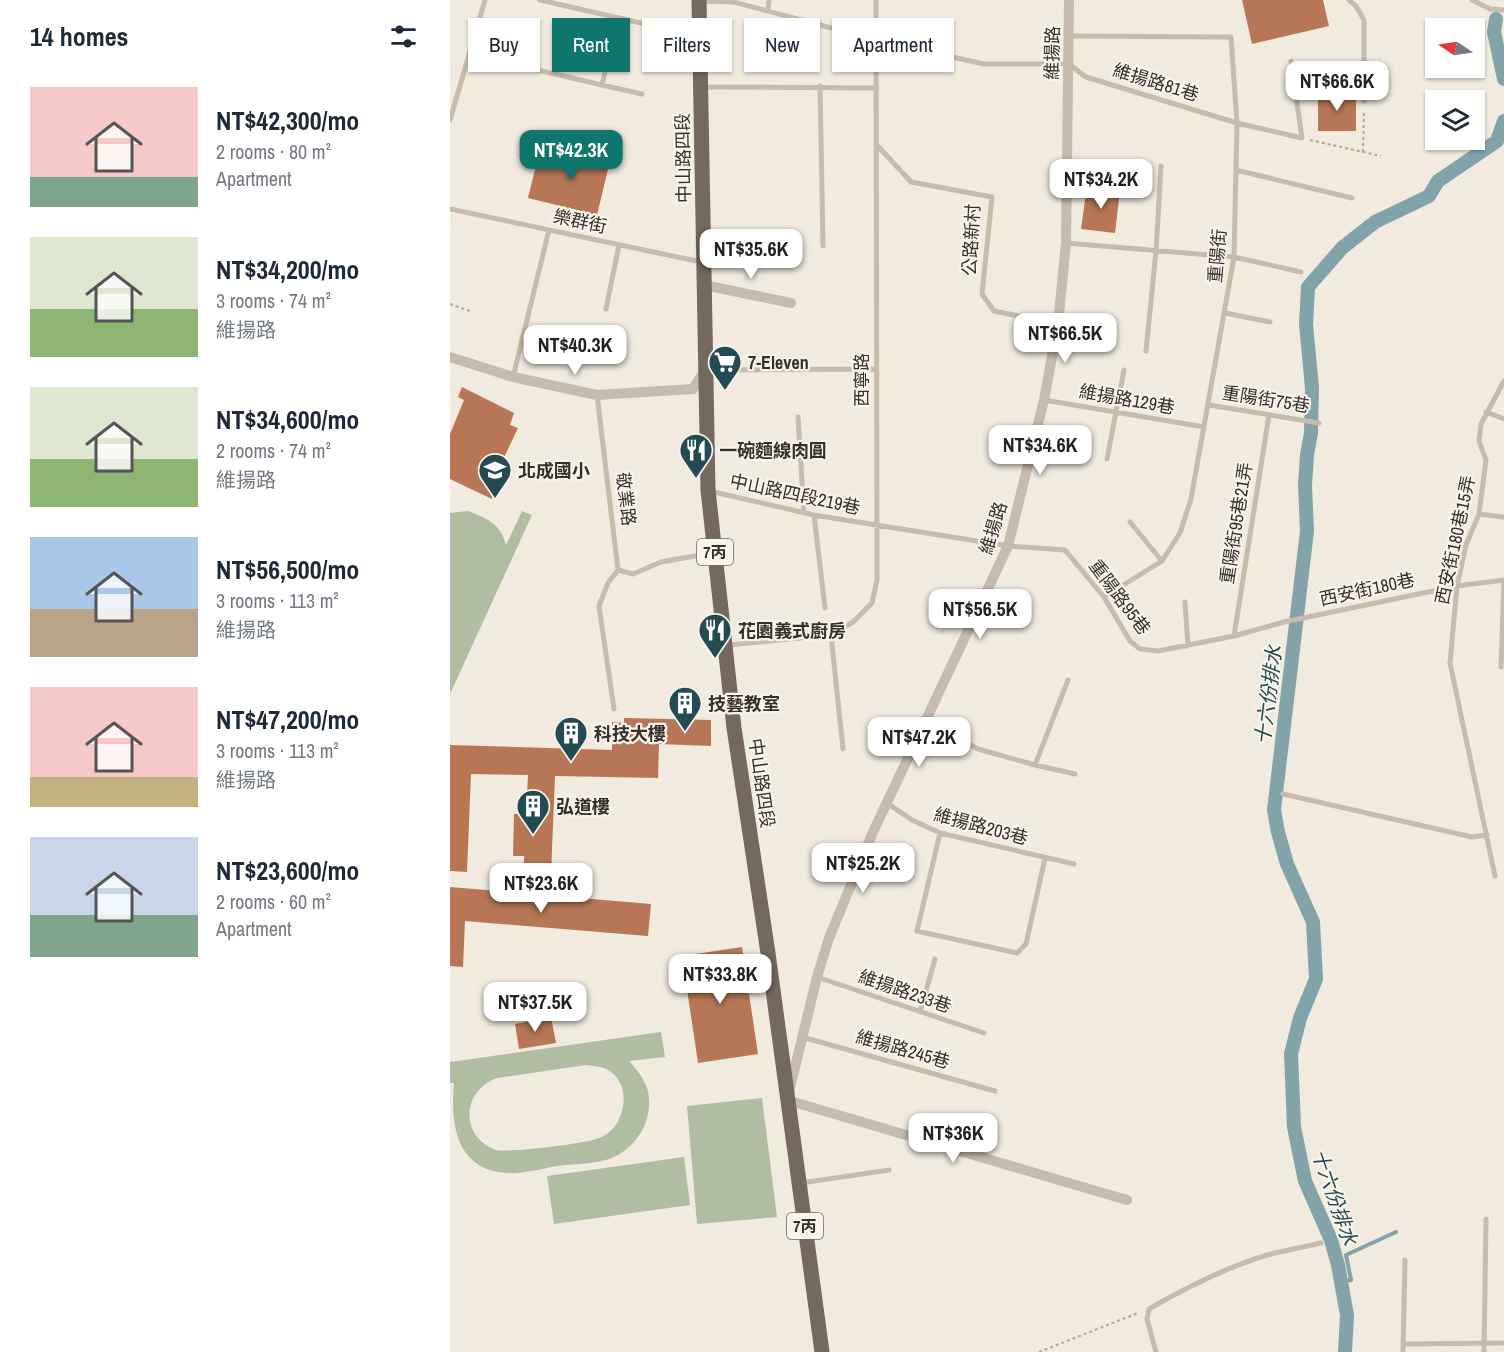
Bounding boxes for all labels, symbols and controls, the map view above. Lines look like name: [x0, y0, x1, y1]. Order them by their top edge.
chip: Buy: [468, 18, 540, 72]
chip: Rent: [552, 18, 630, 72]
chip: Filters: [642, 18, 732, 72]
chip: New: [744, 18, 820, 72]
chip: Apartment: [832, 18, 954, 72]
north arrow: [1425, 18, 1485, 78]
map controls: [1425, 18, 1485, 150]
text: 14 homes: [30, 19, 128, 54]
icon: filters: [387, 20, 420, 53]
street label: 維揚路: [1039, 26, 1065, 80]
street label: 維揚路81巷: [1110, 57, 1202, 107]
pin: NT$66.6K: [1275, 61, 1399, 112]
text: NT$66.6K: [1300, 67, 1374, 94]
button: layers: [1425, 90, 1485, 150]
text: NT$42,300/mo: [216, 103, 359, 138]
icon: home: [78, 111, 150, 183]
street label: 中山路四段: [670, 113, 696, 203]
pin: NT$42.3K: [509, 130, 633, 181]
text: NT$42.3K: [534, 136, 608, 163]
text: 2 rooms · 80 m²: [216, 138, 331, 165]
pin: NT$34.2K: [1039, 159, 1163, 210]
text: Apartment: [216, 165, 292, 192]
text: NT$34.2K: [1064, 165, 1138, 192]
street label: 樂群街: [551, 203, 609, 239]
street label: 公路新村: [957, 203, 985, 277]
street label: 重陽街: [1202, 228, 1232, 284]
pin: NT$35.6K: [689, 229, 813, 280]
text: NT$35.6K: [714, 235, 788, 262]
text: NT$34,200/mo: [216, 252, 359, 287]
icon: home: [78, 261, 150, 333]
text: 3 rooms · 74 m²: [216, 287, 331, 314]
pin: NT$66.5K: [1003, 313, 1127, 364]
text: 維揚路: [216, 316, 276, 343]
text: NT$66.5K: [1028, 319, 1102, 346]
pin: NT$40.3K: [513, 325, 637, 376]
text: NT$40.3K: [538, 331, 612, 358]
supermarket icon: 7-Eleven: [707, 344, 743, 391]
place label: 7-Eleven: [748, 350, 809, 375]
street label: 西寧路: [849, 353, 874, 407]
street label: 維揚路129巷: [1077, 378, 1177, 420]
street label: 重陽街75巷: [1220, 380, 1312, 418]
text: NT$34,600/mo: [216, 402, 359, 437]
icon: home: [78, 411, 150, 483]
pin: NT$34.6K: [978, 425, 1102, 476]
text: NT$34.6K: [1003, 431, 1077, 458]
restaurant icon: 一碗麵線肉圓: [678, 432, 714, 479]
text: 2 rooms · 74 m²: [216, 437, 331, 464]
place label: 一碗麵線肉圓: [719, 438, 827, 463]
school or university icon: 北成國小: [477, 452, 513, 499]
place label: 北成國小: [518, 458, 590, 483]
street label: 重陽街95巷21弄: [1214, 460, 1258, 586]
text: 維揚路: [216, 466, 276, 493]
street label: 中山路四段219巷: [728, 468, 862, 520]
street label: 敬業路: [610, 471, 642, 527]
street label: 西安街180巷15弄: [1429, 473, 1481, 607]
street label: 維揚路: [973, 499, 1013, 557]
road number: 7丙: [697, 539, 733, 565]
text: NT$56,500/mo: [216, 552, 359, 587]
street label: 重陽路95巷: [1083, 554, 1157, 640]
icon: home: [78, 561, 150, 633]
street label: 西安街180巷: [1317, 567, 1417, 611]
text: 3 rooms · 113 m²: [216, 587, 339, 614]
pin: NT$56.5K: [918, 589, 1042, 640]
text: NT$56.5K: [943, 595, 1017, 622]
restaurant icon: 花園義式廚房: [697, 612, 733, 659]
text: 維揚路: [216, 616, 276, 643]
place label: 花園義式廚房: [738, 618, 846, 643]
water label: 十六份排水: [1249, 643, 1288, 746]
building icon: 技藝教室: [667, 685, 703, 732]
place label: 技藝教室: [708, 691, 780, 716]
text: NT$47,200/mo: [216, 702, 359, 737]
icon: home: [78, 711, 150, 783]
building icon: 科技大樓: [553, 715, 589, 762]
pin: NT$47.2K: [857, 717, 981, 768]
place label: 科技大樓: [594, 721, 666, 746]
text: NT$47.2K: [882, 723, 956, 750]
text: 3 rooms · 113 m²: [216, 737, 339, 764]
street label: 中山路四段: [743, 737, 781, 829]
text: 維揚路: [216, 766, 276, 793]
building icon: 弘道樓: [515, 788, 551, 835]
place label: 弘道樓: [556, 794, 610, 819]
street label: 維揚路203巷: [931, 801, 1031, 851]
pin: NT$25.2K: [801, 843, 925, 894]
text: NT$25.2K: [826, 849, 900, 876]
text: NT$23,600/mo: [216, 853, 359, 888]
icon: home: [78, 861, 150, 933]
pin: NT$23.6K: [479, 863, 603, 914]
text: NT$23.6K: [504, 869, 578, 896]
text: 2 rooms · 60 m²: [216, 888, 331, 915]
text: Apartment: [216, 915, 292, 942]
pin: NT$33.8K: [658, 954, 782, 1005]
text: NT$33.8K: [683, 960, 757, 987]
street label: 維揚路233巷: [855, 963, 955, 1019]
pin: NT$37.5K: [473, 982, 597, 1033]
text: NT$37.5K: [498, 988, 572, 1015]
street label: 維揚路245巷: [853, 1024, 953, 1074]
pin: NT$36K: [904, 1113, 1002, 1164]
text: NT$36K: [922, 1119, 984, 1146]
water label: 十六份排水: [1306, 1145, 1364, 1250]
road number: 7丙: [787, 1213, 823, 1239]

